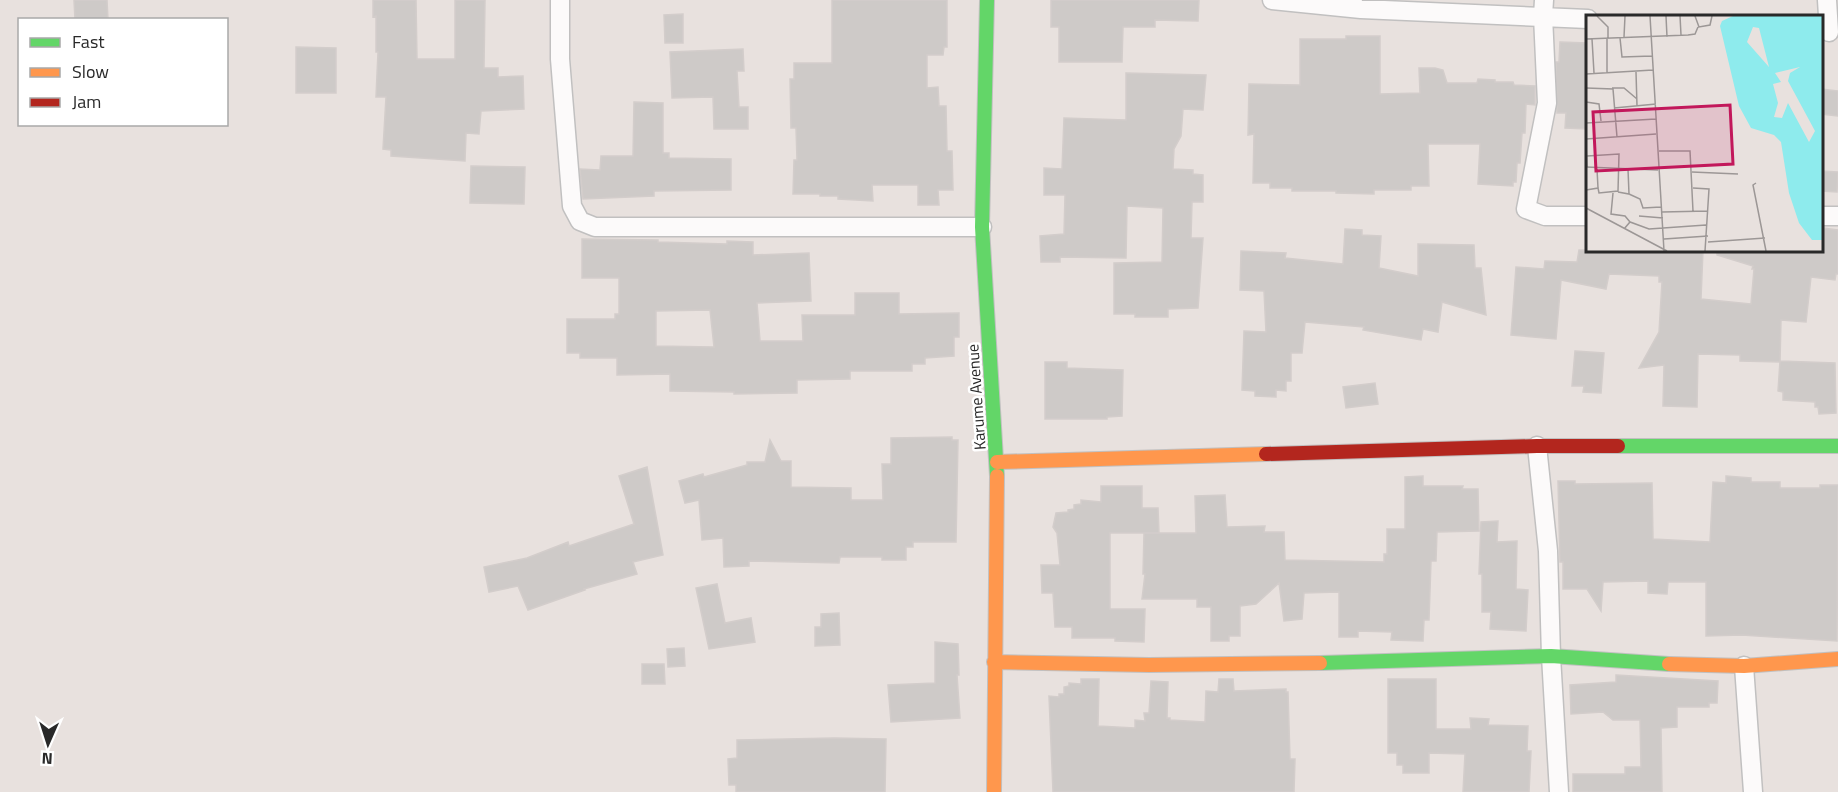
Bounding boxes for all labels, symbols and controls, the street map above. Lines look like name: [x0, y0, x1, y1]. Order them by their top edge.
inset map: [1586, 15, 1823, 252]
legend: [18, 18, 228, 126]
text: Fast: [72, 28, 105, 55]
text: Slow: [72, 58, 109, 85]
text: Jam: [72, 88, 101, 115]
street label: Karume Avenue: [960, 343, 992, 451]
north arrow: [18, 714, 78, 774]
text: N: [41, 747, 53, 771]

